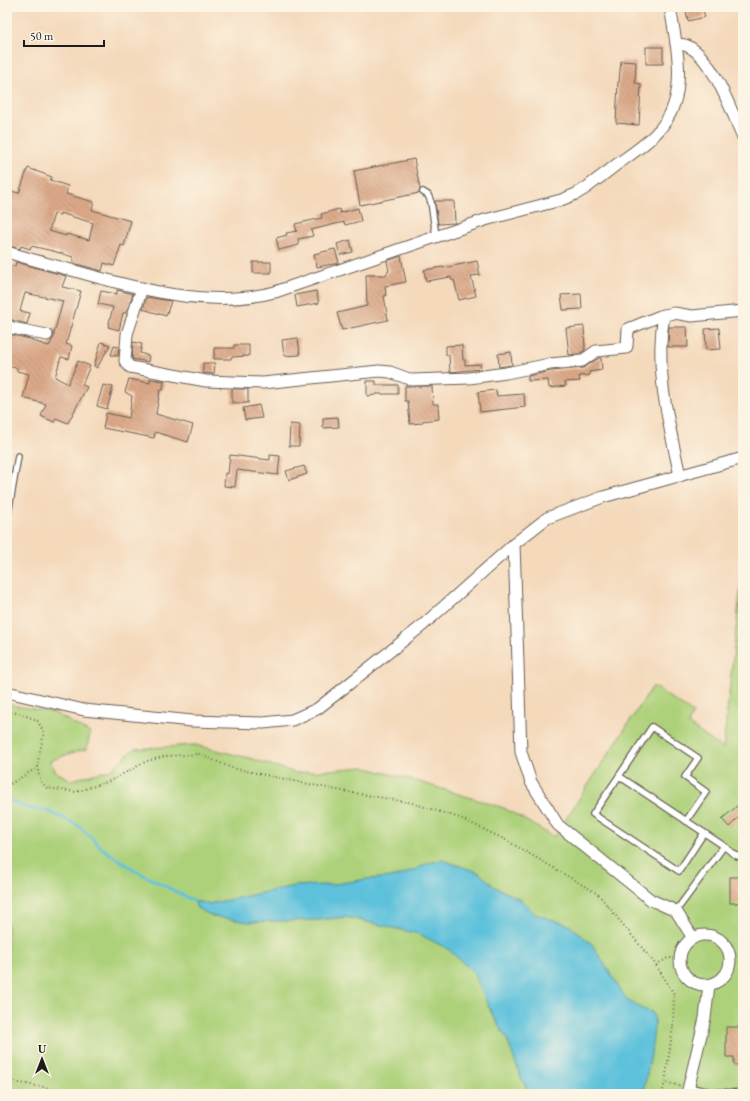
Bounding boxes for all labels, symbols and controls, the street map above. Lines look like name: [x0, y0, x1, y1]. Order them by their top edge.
scale bar: [24, 22, 104, 48]
text: 50 m: [30, 28, 54, 44]
north arrow: [22, 1039, 62, 1079]
text: U: [38, 1042, 47, 1056]

